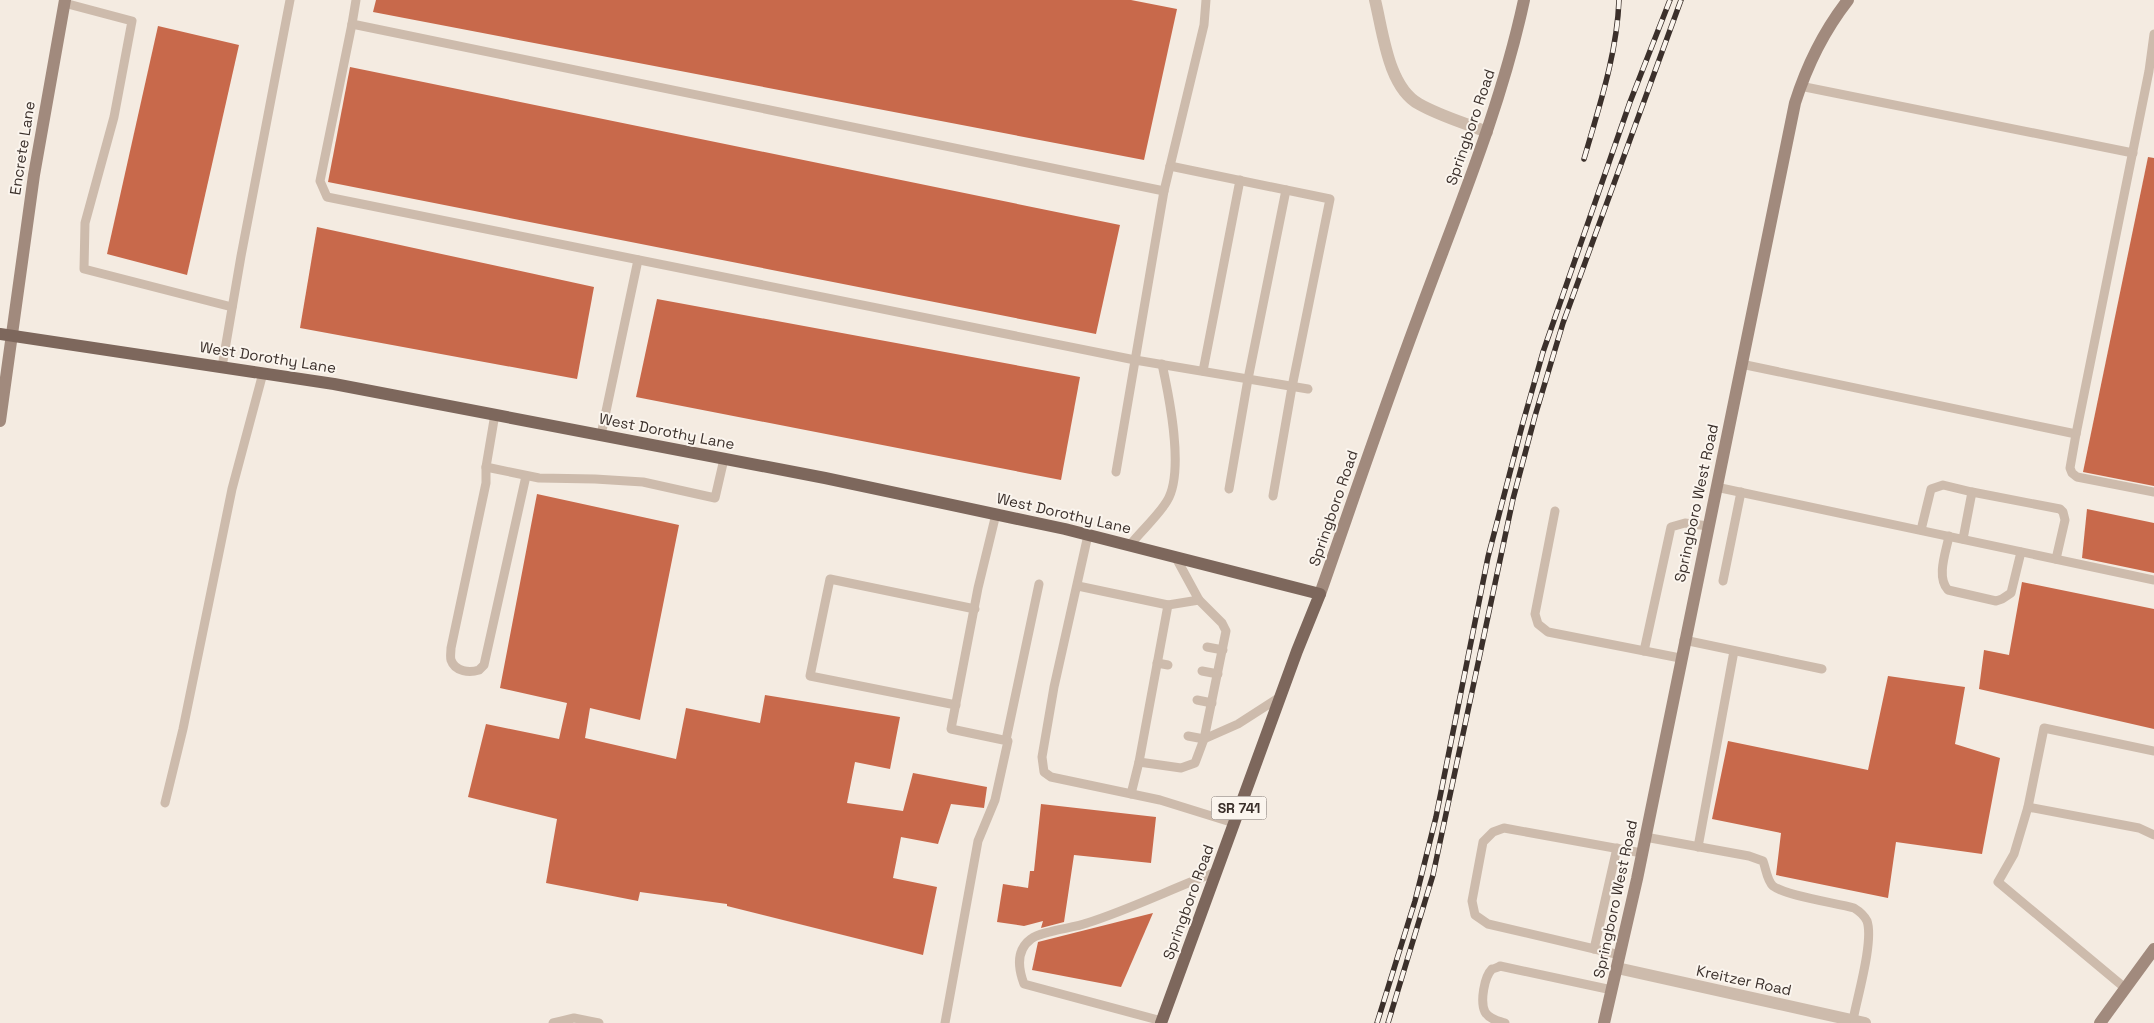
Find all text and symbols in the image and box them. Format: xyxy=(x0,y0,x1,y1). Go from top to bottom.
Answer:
street label: Springboro Road xyxy=(1441,67,1499,187)
street label: Encrete Lane xyxy=(5,100,39,196)
street label: West Dorothy Lane xyxy=(198,337,338,377)
street label: West Dorothy Lane xyxy=(598,409,737,453)
street label: Springboro West Road xyxy=(1670,422,1722,584)
street label: Springboro Road xyxy=(1304,448,1362,568)
street label: West Dorothy Lane xyxy=(995,488,1133,538)
road number: SR 741 xyxy=(1212,796,1266,820)
street label: Springboro West Road xyxy=(1589,818,1641,980)
street label: Springboro Road xyxy=(1158,842,1218,962)
street label: Kreitzer Road xyxy=(1695,961,1793,999)

